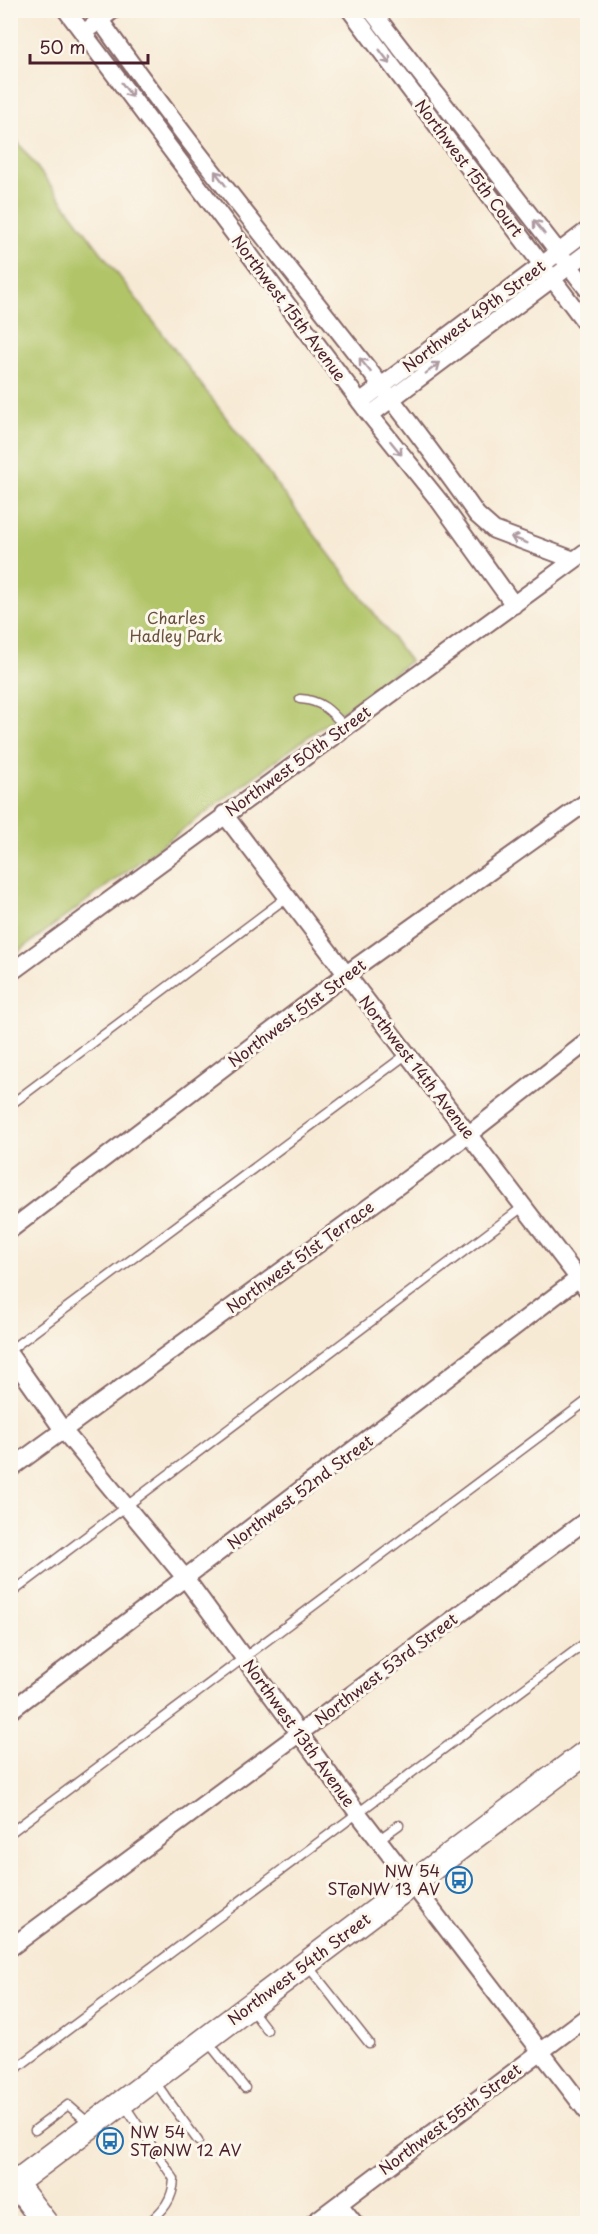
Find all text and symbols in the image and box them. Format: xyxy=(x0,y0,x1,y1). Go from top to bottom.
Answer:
scale bar xyxy=(30,27,148,65)
text: 50 m xyxy=(39,33,86,60)
one-way arrow xyxy=(379,49,391,65)
one-way arrow xyxy=(120,82,133,98)
street label: Northwest 15th Court xyxy=(410,94,530,242)
one-way arrow xyxy=(213,171,226,187)
one-way arrow xyxy=(533,220,546,236)
street label: Northwest 15th Avenue xyxy=(227,229,353,386)
street label: Northwest 49th Street xyxy=(397,253,550,377)
one-way arrow xyxy=(358,358,371,374)
one-way arrow xyxy=(425,361,441,374)
one-way arrow xyxy=(389,439,402,455)
one-way arrow xyxy=(510,534,529,545)
park label: Charles Hadley Park xyxy=(129,605,223,647)
street label: Northwest 50th Street xyxy=(220,699,376,821)
street label: Northwest 51st Street xyxy=(222,952,371,1072)
street label: Northwest 14th Avenue xyxy=(354,990,482,1143)
street label: Northwest 51st Terrace xyxy=(220,1194,378,1318)
street label: Northwest 52nd Street xyxy=(221,1428,378,1554)
street label: Northwest 53rd Street xyxy=(309,1606,462,1730)
street label: Northwest 13th Avenue xyxy=(238,1654,362,1811)
place label: NW 54 ST@NW 13 AV xyxy=(328,1858,440,1900)
bus stop icon: NW 54 ST@NW 13 AV xyxy=(444,1865,474,1895)
street label: Northwest 54th Street xyxy=(222,1906,375,2030)
street label: Northwest 55th Street xyxy=(373,2056,526,2180)
place label: NW 54 ST@NW 12 AV xyxy=(130,2119,242,2161)
bus stop icon: NW 54 ST@NW 12 AV xyxy=(95,2126,125,2156)

